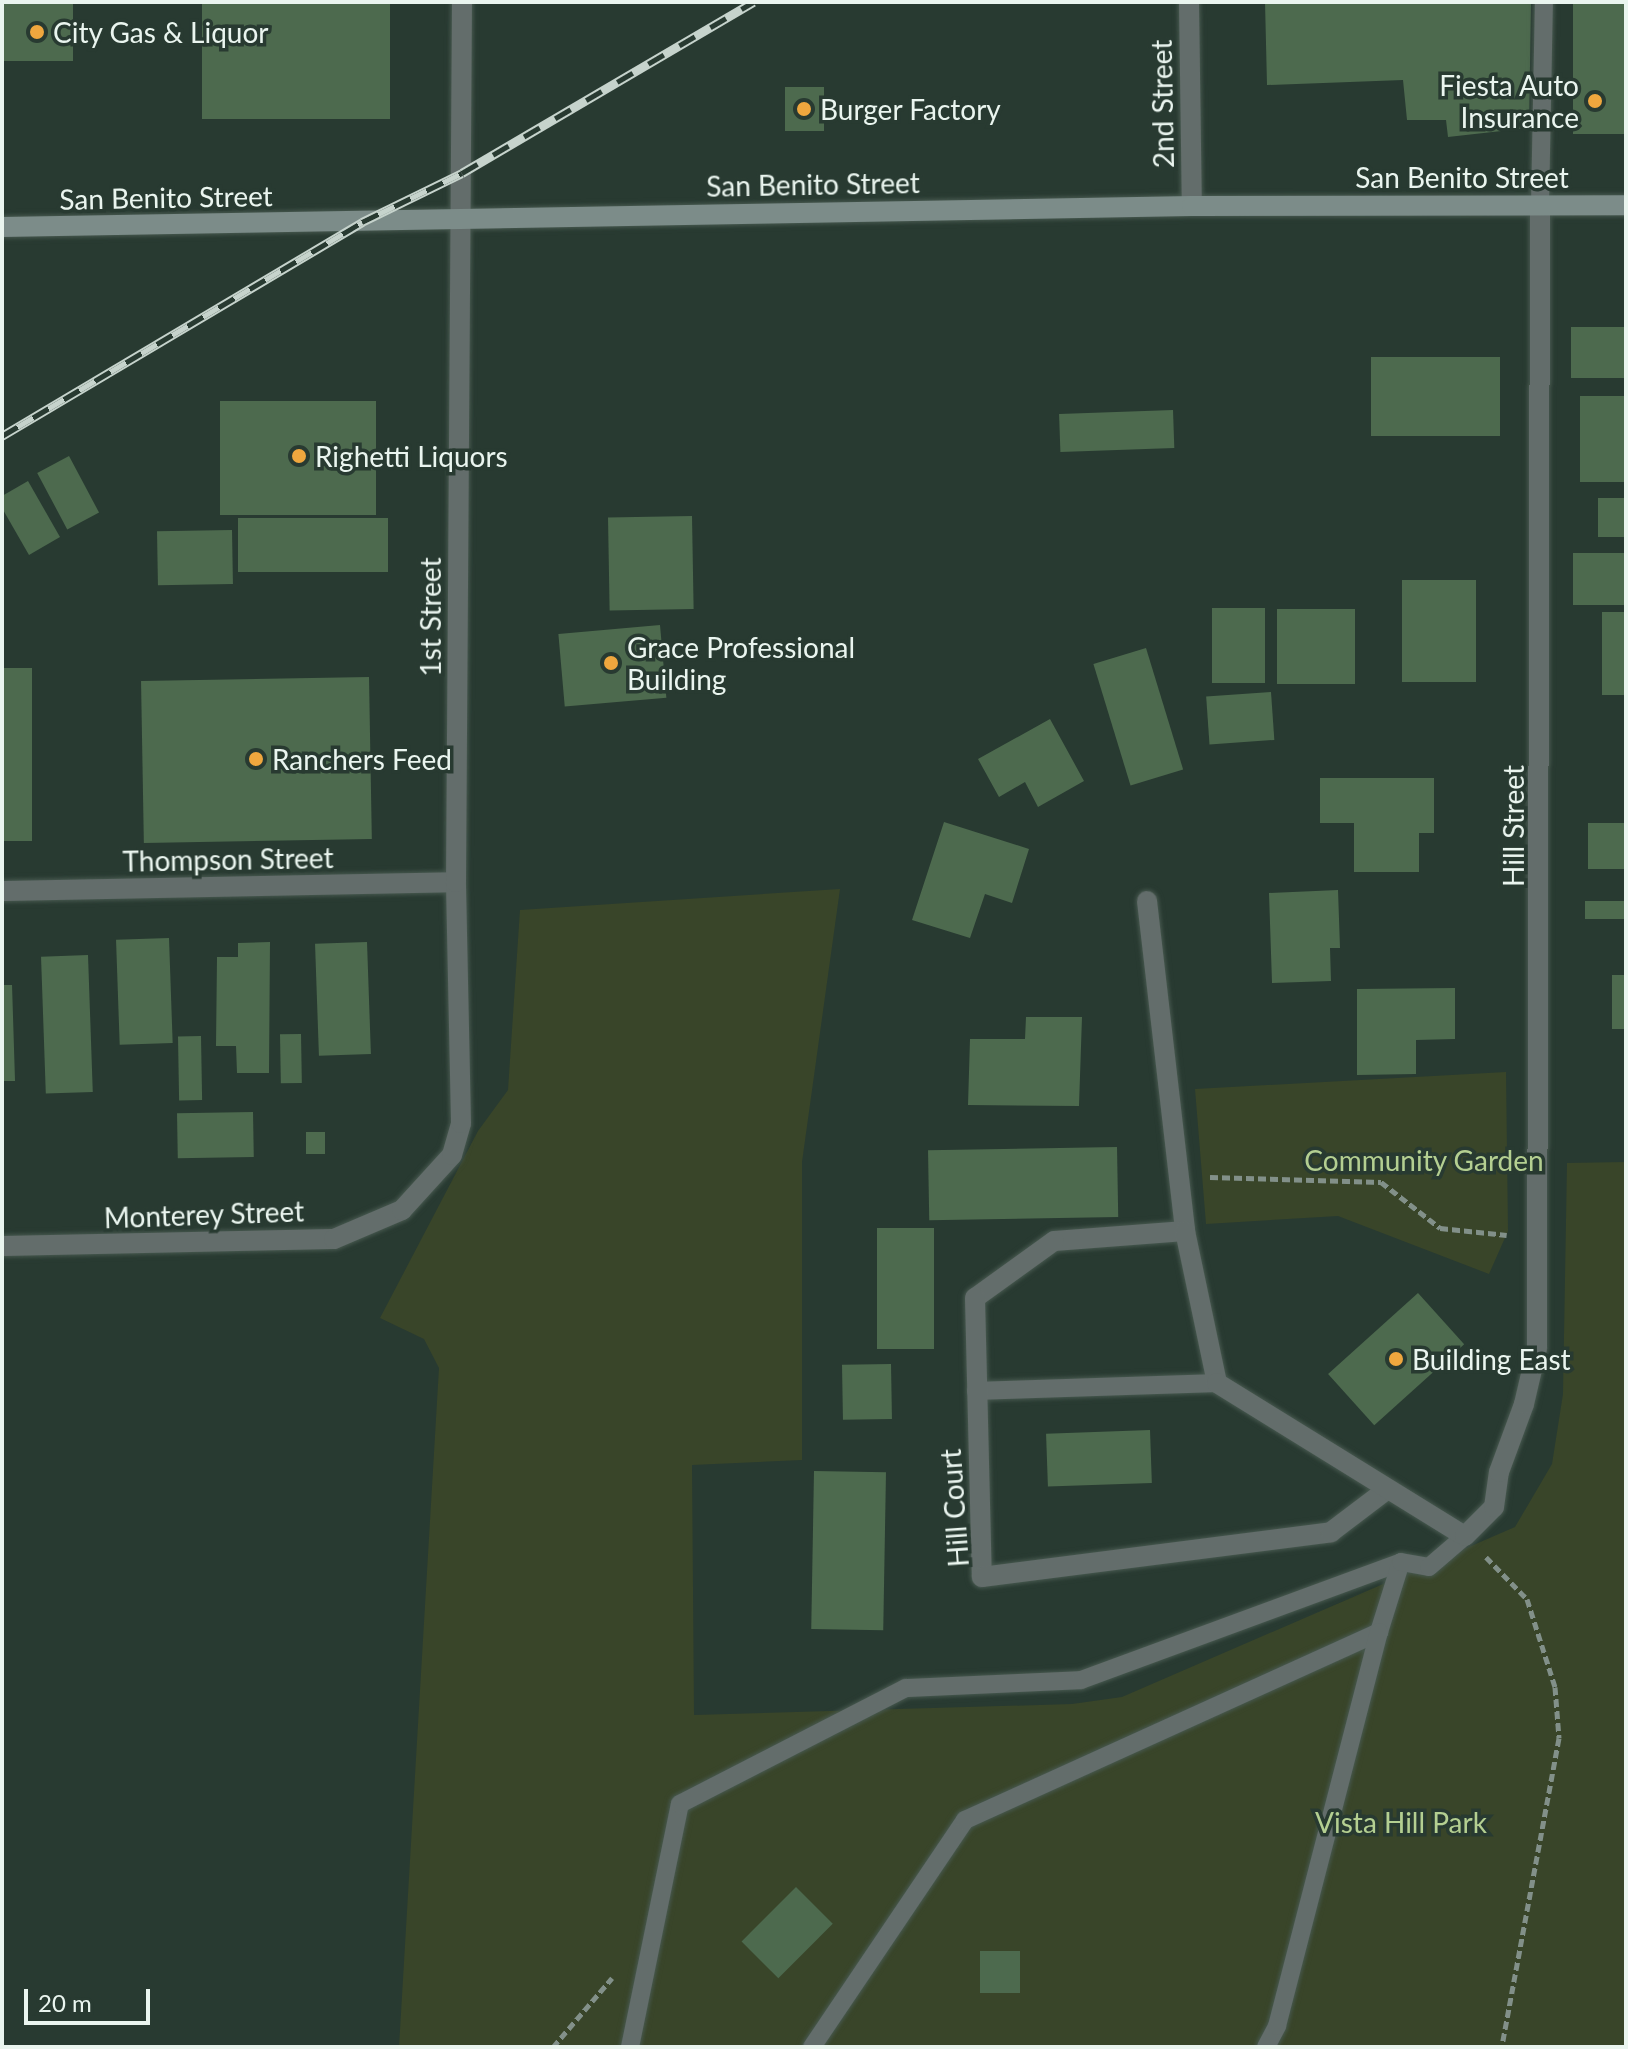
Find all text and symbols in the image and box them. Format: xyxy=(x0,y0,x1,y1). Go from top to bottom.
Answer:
place label: City Gas & Liquor xyxy=(53,15,269,49)
marker: City Gas & Liquor xyxy=(28,23,46,41)
street label: 2nd Street xyxy=(1144,39,1180,169)
place label: Fiesta Auto Insurance xyxy=(1438,68,1579,134)
place label: Burger Factory xyxy=(820,92,1001,126)
marker: Fiesta Auto Insurance xyxy=(1586,92,1604,110)
marker: Burger Factory xyxy=(795,100,813,118)
street label: San Benito Street xyxy=(1355,160,1569,194)
street label: San Benito Street xyxy=(706,165,920,203)
street label: San Benito Street xyxy=(59,178,273,216)
place label: Righetti Liquors xyxy=(315,439,508,473)
marker: Righetti Liquors xyxy=(290,447,308,465)
street label: 1st Street xyxy=(413,557,447,677)
place label: Grace Professional Building xyxy=(627,630,855,696)
marker: Grace Professional Building xyxy=(602,654,620,672)
place label: Ranchers Feed xyxy=(272,742,452,776)
marker: Ranchers Feed xyxy=(247,750,265,768)
street label: Hill Street xyxy=(1496,765,1530,887)
street label: Thompson Street xyxy=(122,840,334,878)
park label: Community Garden xyxy=(1304,1143,1544,1177)
street label: Monterey Street xyxy=(103,1194,305,1234)
place label: Building East xyxy=(1412,1342,1571,1376)
marker: Building East xyxy=(1387,1350,1405,1368)
street label: Hill Court xyxy=(933,1448,975,1568)
park label: Vista Hill Park xyxy=(1315,1805,1487,1839)
scale bar xyxy=(28,1973,154,2023)
text: 20 m xyxy=(38,1988,92,2017)

